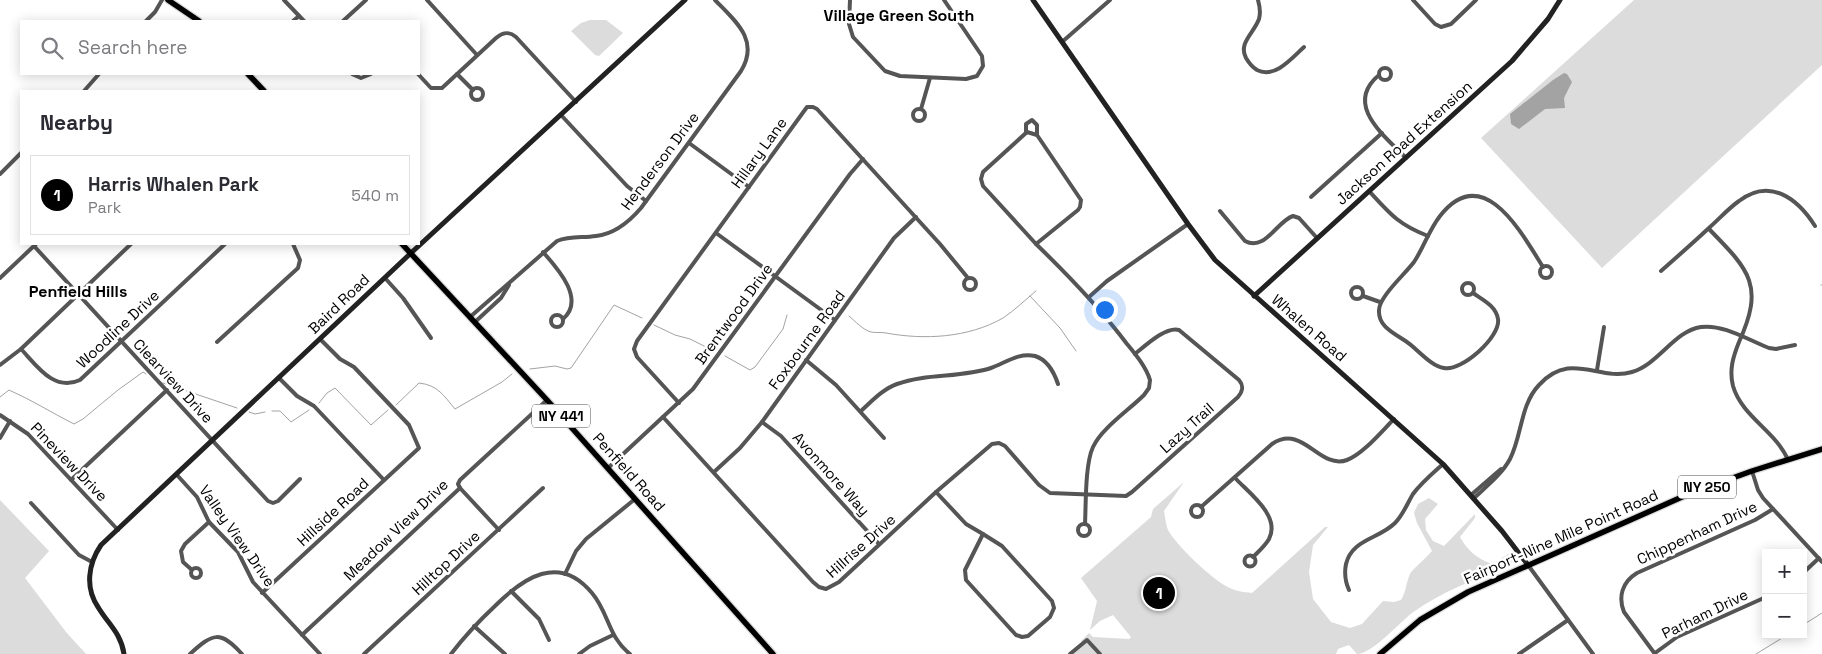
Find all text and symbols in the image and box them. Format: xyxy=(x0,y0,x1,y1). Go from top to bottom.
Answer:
district label: Village Green South xyxy=(824,5,974,26)
search box xyxy=(20,20,420,75)
icon: search xyxy=(38,34,66,62)
text: Search here xyxy=(78,35,188,60)
street label: Jackson Road Extension xyxy=(1332,76,1476,209)
street label: Henderson Drive xyxy=(616,108,703,214)
text: Nearby xyxy=(40,109,113,136)
street label: Hillary Lane xyxy=(726,113,791,192)
text: Harris Whalen Park xyxy=(88,172,259,197)
text: 1 xyxy=(53,185,61,206)
text: 540 m xyxy=(351,185,399,206)
text: Park xyxy=(88,197,121,218)
street label: Brentwood Drive xyxy=(691,260,777,368)
street label: Baird Road xyxy=(304,270,373,338)
district label: Penfield Hills xyxy=(29,281,127,302)
street label: Woodline Drive xyxy=(72,285,163,372)
street label: Foxbourne Road xyxy=(764,286,849,393)
street label: Whalen Road xyxy=(1268,290,1351,365)
your location xyxy=(1092,297,1118,323)
street label: Clearview Drive xyxy=(129,334,217,427)
street label: Lazy Trail xyxy=(1156,398,1218,457)
road number: NY 441 xyxy=(532,404,590,428)
street label: Pineview Drive xyxy=(27,418,112,505)
street label: Penfield Road xyxy=(589,428,670,515)
street label: Avonmore Way xyxy=(789,428,874,519)
street label: Hillside Road xyxy=(293,473,373,550)
street label: Meadow View Drive xyxy=(339,475,452,584)
road number: NY 250 xyxy=(1678,476,1736,498)
street label: Valley View Drive xyxy=(195,481,280,590)
street label: Fairport-Nine Mile Point Road xyxy=(1461,485,1661,588)
street label: Chippenham Drive xyxy=(1634,496,1760,569)
street label: Hillrise Drive xyxy=(822,509,899,582)
street label: Hilltop Drive xyxy=(408,526,484,599)
map controls xyxy=(1762,549,1807,639)
button: + xyxy=(1762,549,1807,594)
pin: 1 xyxy=(1143,574,1175,612)
street label: Parham Drive xyxy=(1659,584,1751,643)
button: − xyxy=(1762,594,1807,639)

